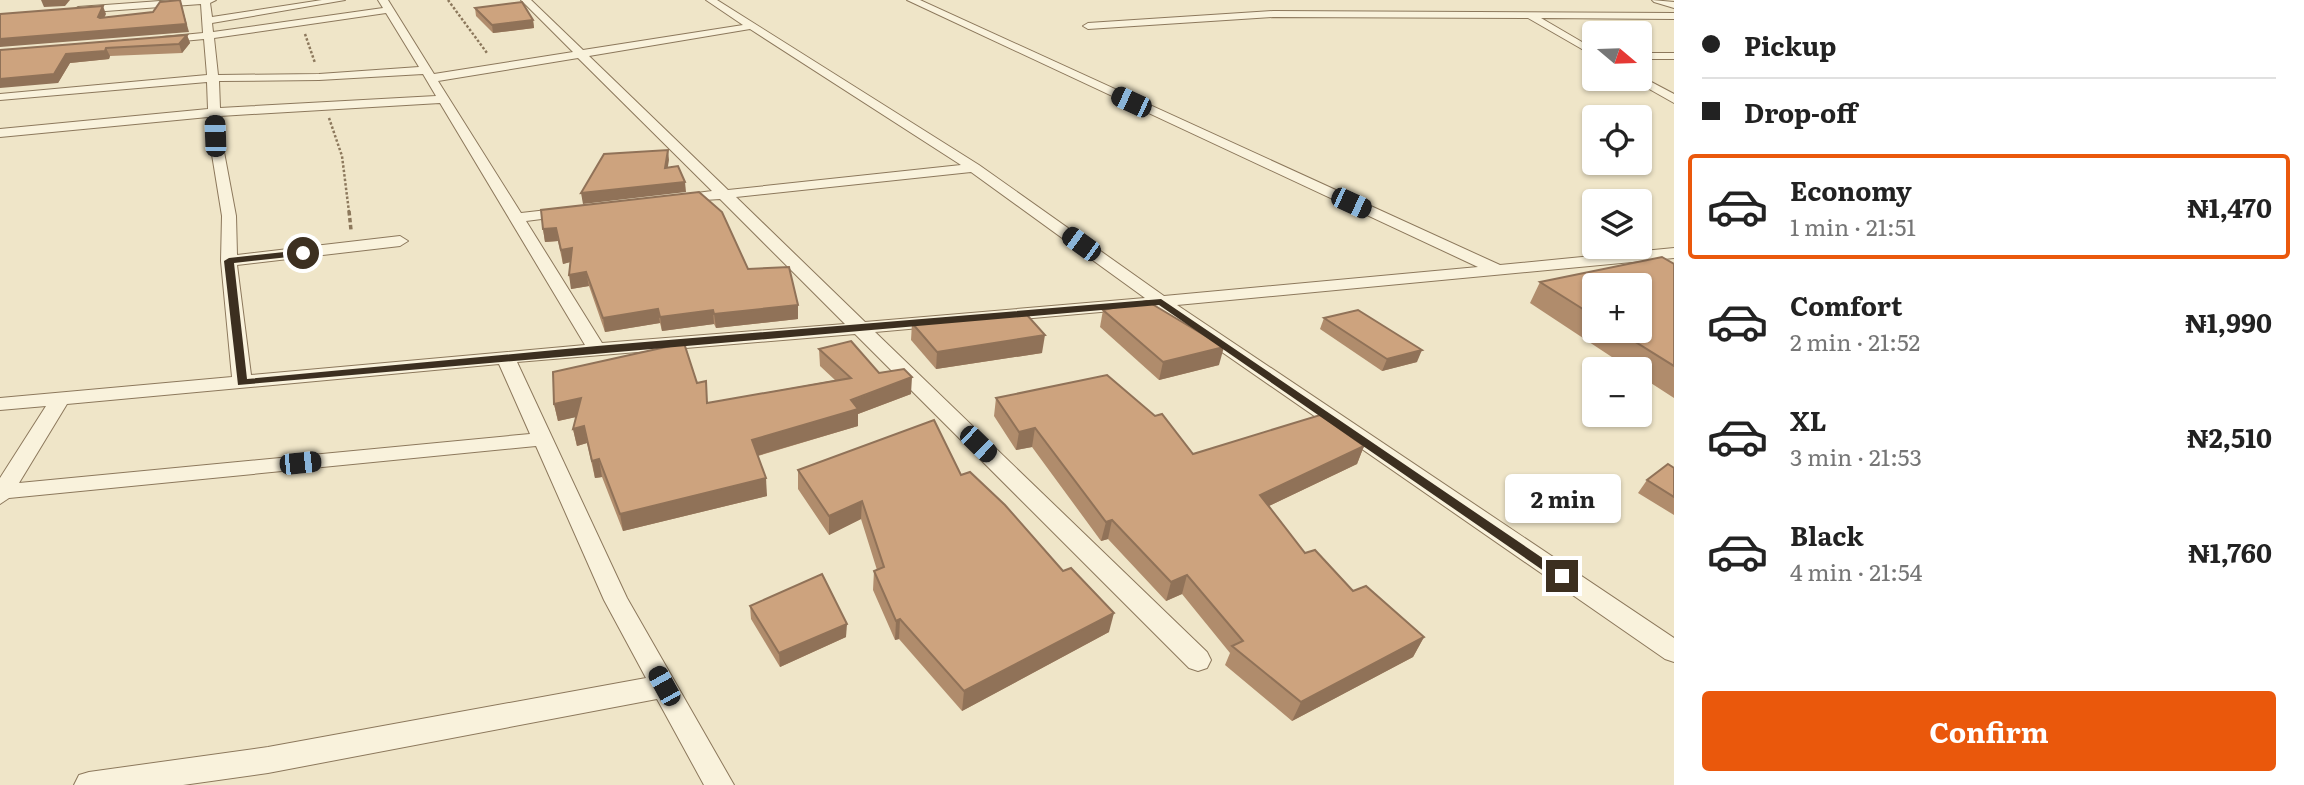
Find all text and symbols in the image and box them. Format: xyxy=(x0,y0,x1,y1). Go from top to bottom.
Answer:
north arrow xyxy=(1582,21,1652,91)
map controls xyxy=(1582,21,1652,427)
text: Pickup xyxy=(1744,25,1836,64)
car xyxy=(1108,84,1155,120)
text: Drop-off xyxy=(1744,92,1857,131)
button: locate xyxy=(1582,105,1652,175)
car xyxy=(204,115,227,157)
text: Economy xyxy=(1790,170,1912,209)
icon: car xyxy=(1706,175,1769,238)
car xyxy=(1328,185,1375,221)
text: ₦1,470 xyxy=(2187,187,2272,226)
button: layers xyxy=(1582,189,1652,259)
text: 1 min · 21:51 xyxy=(1790,209,1916,243)
car xyxy=(1058,223,1105,265)
route start xyxy=(287,237,319,269)
button: + xyxy=(1582,273,1652,343)
text: Comfort xyxy=(1790,285,1902,324)
icon: car xyxy=(1706,290,1769,353)
text: ₦1,990 xyxy=(2185,302,2272,341)
text: 2 min · 21:52 xyxy=(1790,324,1920,358)
button: − xyxy=(1582,357,1652,427)
text: XL xyxy=(1790,400,1827,439)
icon: car xyxy=(1706,405,1769,468)
text: ₦2,510 xyxy=(2187,417,2272,456)
car xyxy=(956,422,1001,466)
text: 3 min · 21:53 xyxy=(1790,439,1922,473)
car xyxy=(279,450,322,476)
callout: 2 min xyxy=(1504,475,1620,524)
text: 2 min xyxy=(1531,481,1595,515)
text: Black xyxy=(1790,515,1864,554)
icon: car xyxy=(1706,520,1769,583)
text: ₦1,760 xyxy=(2188,532,2272,571)
text: 4 min · 21:54 xyxy=(1790,554,1922,588)
route end xyxy=(1546,560,1578,592)
car xyxy=(645,663,684,709)
button: Confirm xyxy=(1702,691,2276,771)

